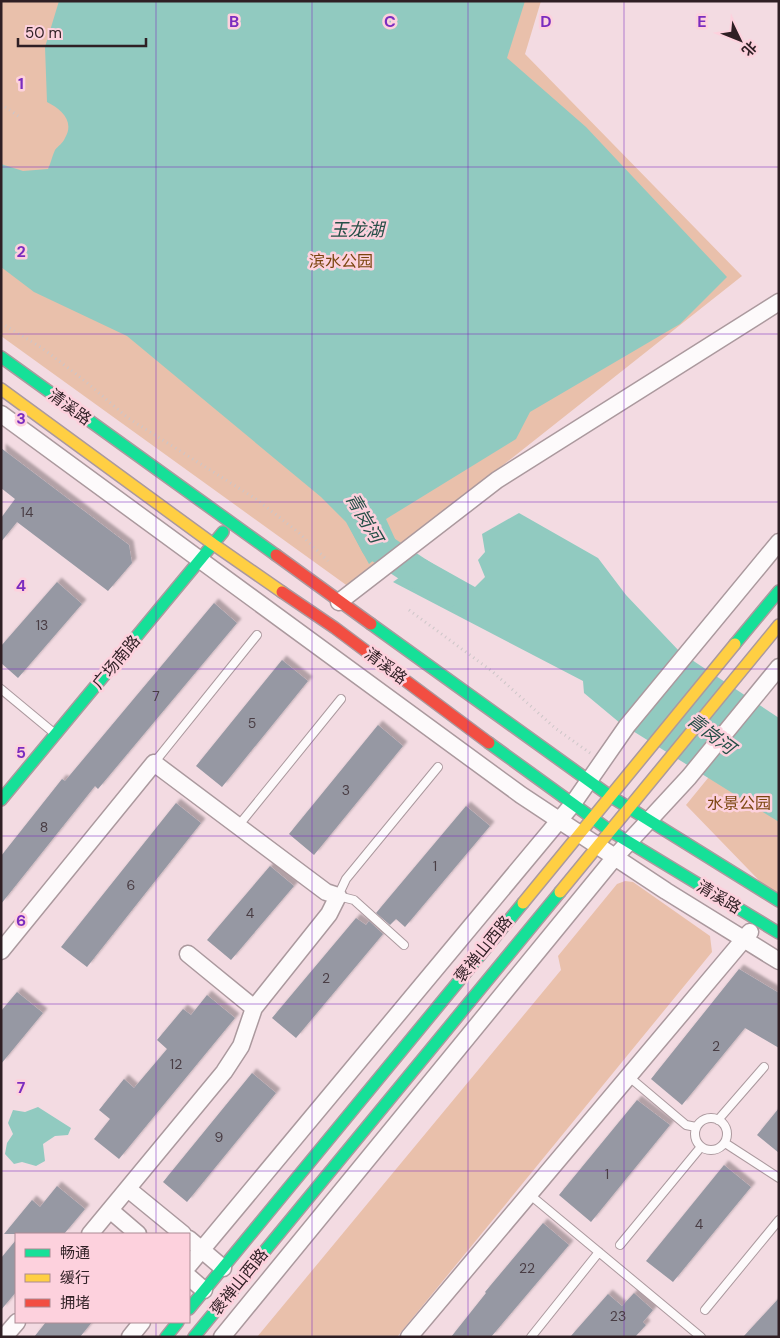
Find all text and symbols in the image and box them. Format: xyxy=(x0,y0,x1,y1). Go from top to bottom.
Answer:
text: B xyxy=(229,11,239,32)
text: C xyxy=(384,11,396,32)
text: D xyxy=(540,11,552,32)
text: E xyxy=(697,11,707,32)
scale bar xyxy=(18,15,145,47)
north arrow xyxy=(715,15,765,65)
text: 50 m xyxy=(25,23,62,43)
text: 北 xyxy=(738,38,761,60)
text: 1 xyxy=(18,73,24,94)
water label: 玉龙湖 xyxy=(330,218,387,242)
text: 2 xyxy=(16,241,26,262)
park label: 滨水公园 xyxy=(309,251,373,272)
street label: 清溪路 xyxy=(44,384,96,430)
text: 3 xyxy=(16,408,26,429)
water label: 青岗河 xyxy=(340,489,389,550)
house number: 14 xyxy=(21,503,34,521)
text: 4 xyxy=(16,575,26,596)
house number: 13 xyxy=(36,616,48,634)
street label: 广场南路 xyxy=(87,631,145,693)
street label: 清溪路 xyxy=(361,643,411,689)
house number: 7 xyxy=(152,687,160,705)
water label: 青岗河 xyxy=(682,708,742,762)
house number: 5 xyxy=(248,714,256,732)
text: 5 xyxy=(16,742,26,763)
house number: 3 xyxy=(342,781,350,799)
park label: 水景公园 xyxy=(707,793,771,814)
house number: 8 xyxy=(40,818,48,836)
house number: 1 xyxy=(433,857,437,875)
house number: 6 xyxy=(127,876,135,894)
street label: 清溪路 xyxy=(693,876,745,918)
house number: 4 xyxy=(246,904,255,922)
text: 6 xyxy=(16,910,26,931)
street label: 褒禅山西路 xyxy=(450,911,516,987)
house number: 2 xyxy=(322,969,330,987)
house number: 2 xyxy=(712,1037,720,1055)
house number: 12 xyxy=(170,1055,182,1073)
text: 7 xyxy=(17,1077,26,1098)
house number: 9 xyxy=(215,1128,224,1146)
house number: 1 xyxy=(605,1165,609,1183)
house number: 4 xyxy=(695,1215,704,1233)
legend xyxy=(15,1233,190,1323)
text: 畅通 xyxy=(60,1243,90,1263)
street label: 褒禅山西路 xyxy=(206,1244,272,1320)
house number: 22 xyxy=(519,1259,535,1277)
text: 缓行 xyxy=(60,1268,90,1288)
text: 拥堵 xyxy=(60,1293,90,1313)
house number: 23 xyxy=(610,1307,626,1325)

